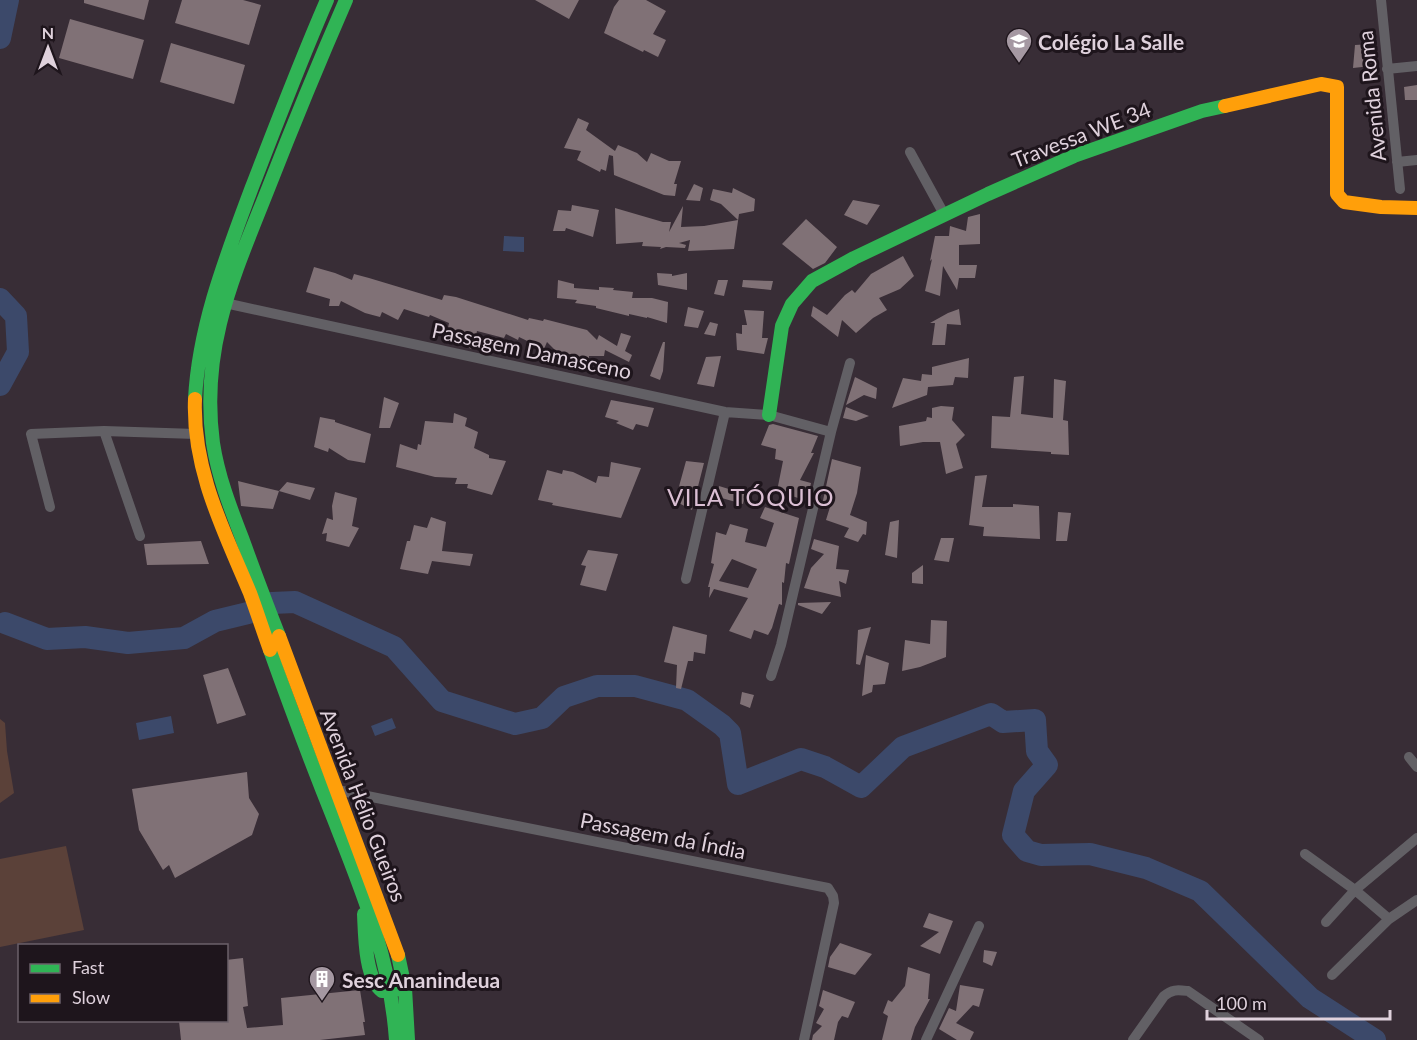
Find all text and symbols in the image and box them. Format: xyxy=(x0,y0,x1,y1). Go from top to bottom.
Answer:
north arrow xyxy=(18,18,78,78)
text: N xyxy=(42,23,54,42)
school or university icon: Colégio La Salle xyxy=(1004,26,1034,64)
place label: Colégio La Salle xyxy=(1038,29,1184,54)
street label: Avenida Roma xyxy=(1352,29,1390,163)
street label: Travessa WE 34 xyxy=(1008,96,1154,172)
street label: Passagem Damasceno xyxy=(430,317,634,383)
district label: VILA TÓQUIO xyxy=(667,482,835,511)
street label: Avenida Hélio Gueiros xyxy=(316,705,412,905)
street label: Passagem da Índia xyxy=(578,807,748,863)
legend xyxy=(18,944,228,1022)
text: Fast xyxy=(72,956,105,978)
building icon: Sesc Ananindeua xyxy=(307,964,337,1002)
place label: Sesc Ananindeua xyxy=(342,967,500,992)
scale bar xyxy=(1207,983,1390,1021)
text: Slow xyxy=(72,986,110,1008)
text: 100 m xyxy=(1216,992,1267,1014)

